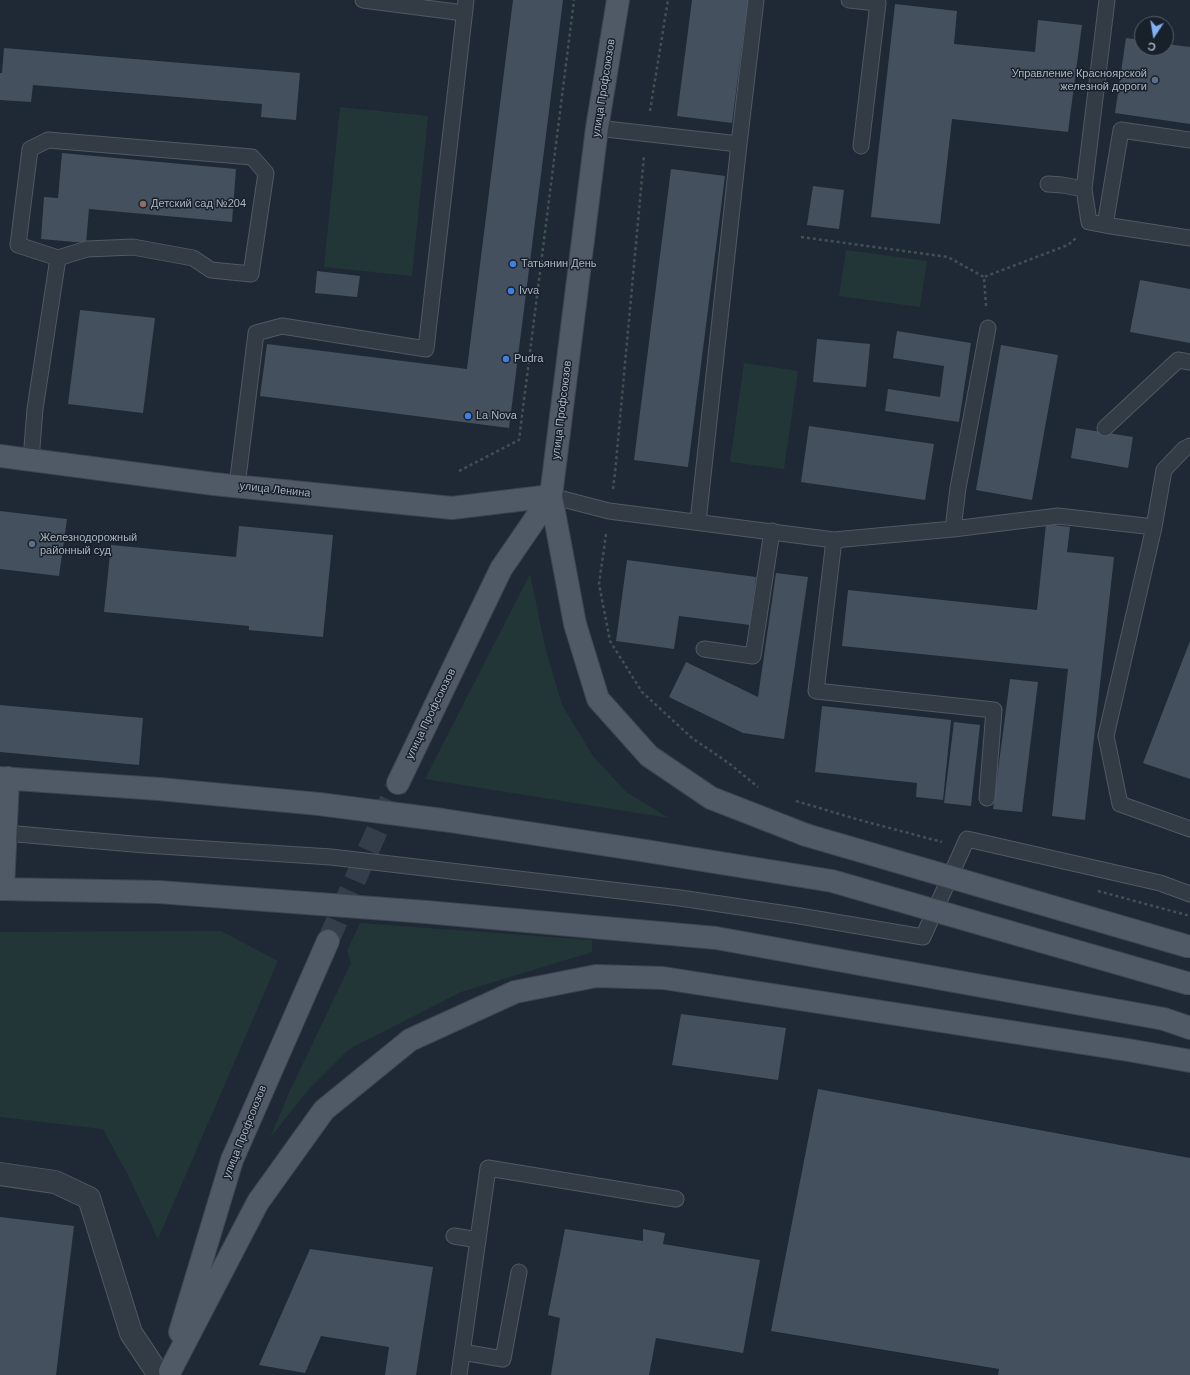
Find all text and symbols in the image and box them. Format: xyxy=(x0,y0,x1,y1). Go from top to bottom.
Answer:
north arrow xyxy=(1134,16,1174,56)
street label: улица Профсоюзов xyxy=(590,38,618,138)
text: С xyxy=(1147,40,1157,53)
place label: Управление Красноярской железной дороги xyxy=(1012,67,1147,93)
marker: Управление Красноярской железной дороги xyxy=(1150,75,1160,85)
place label: Детский сад №204 xyxy=(151,197,246,211)
marker: Детский сад №204 xyxy=(138,199,148,209)
place label: Татьянин День xyxy=(521,257,597,271)
marker: Татьянин День xyxy=(508,259,518,269)
place label: Ivva xyxy=(519,284,539,298)
marker: Ivva xyxy=(506,286,516,296)
place label: Pudra xyxy=(514,352,543,366)
marker: Pudra xyxy=(501,354,511,364)
street label: улица Профсоюзов xyxy=(549,360,575,460)
place label: La Nova xyxy=(476,409,517,423)
marker: La Nova xyxy=(463,411,473,421)
street label: улица Ленина xyxy=(239,480,311,500)
place label: Железнодорожный районный суд xyxy=(40,531,137,557)
marker: Железнодорожный районный суд xyxy=(27,539,37,549)
street label: улица Профсоюзов xyxy=(403,666,459,762)
street label: улица Профсоюзов xyxy=(220,1083,270,1181)

